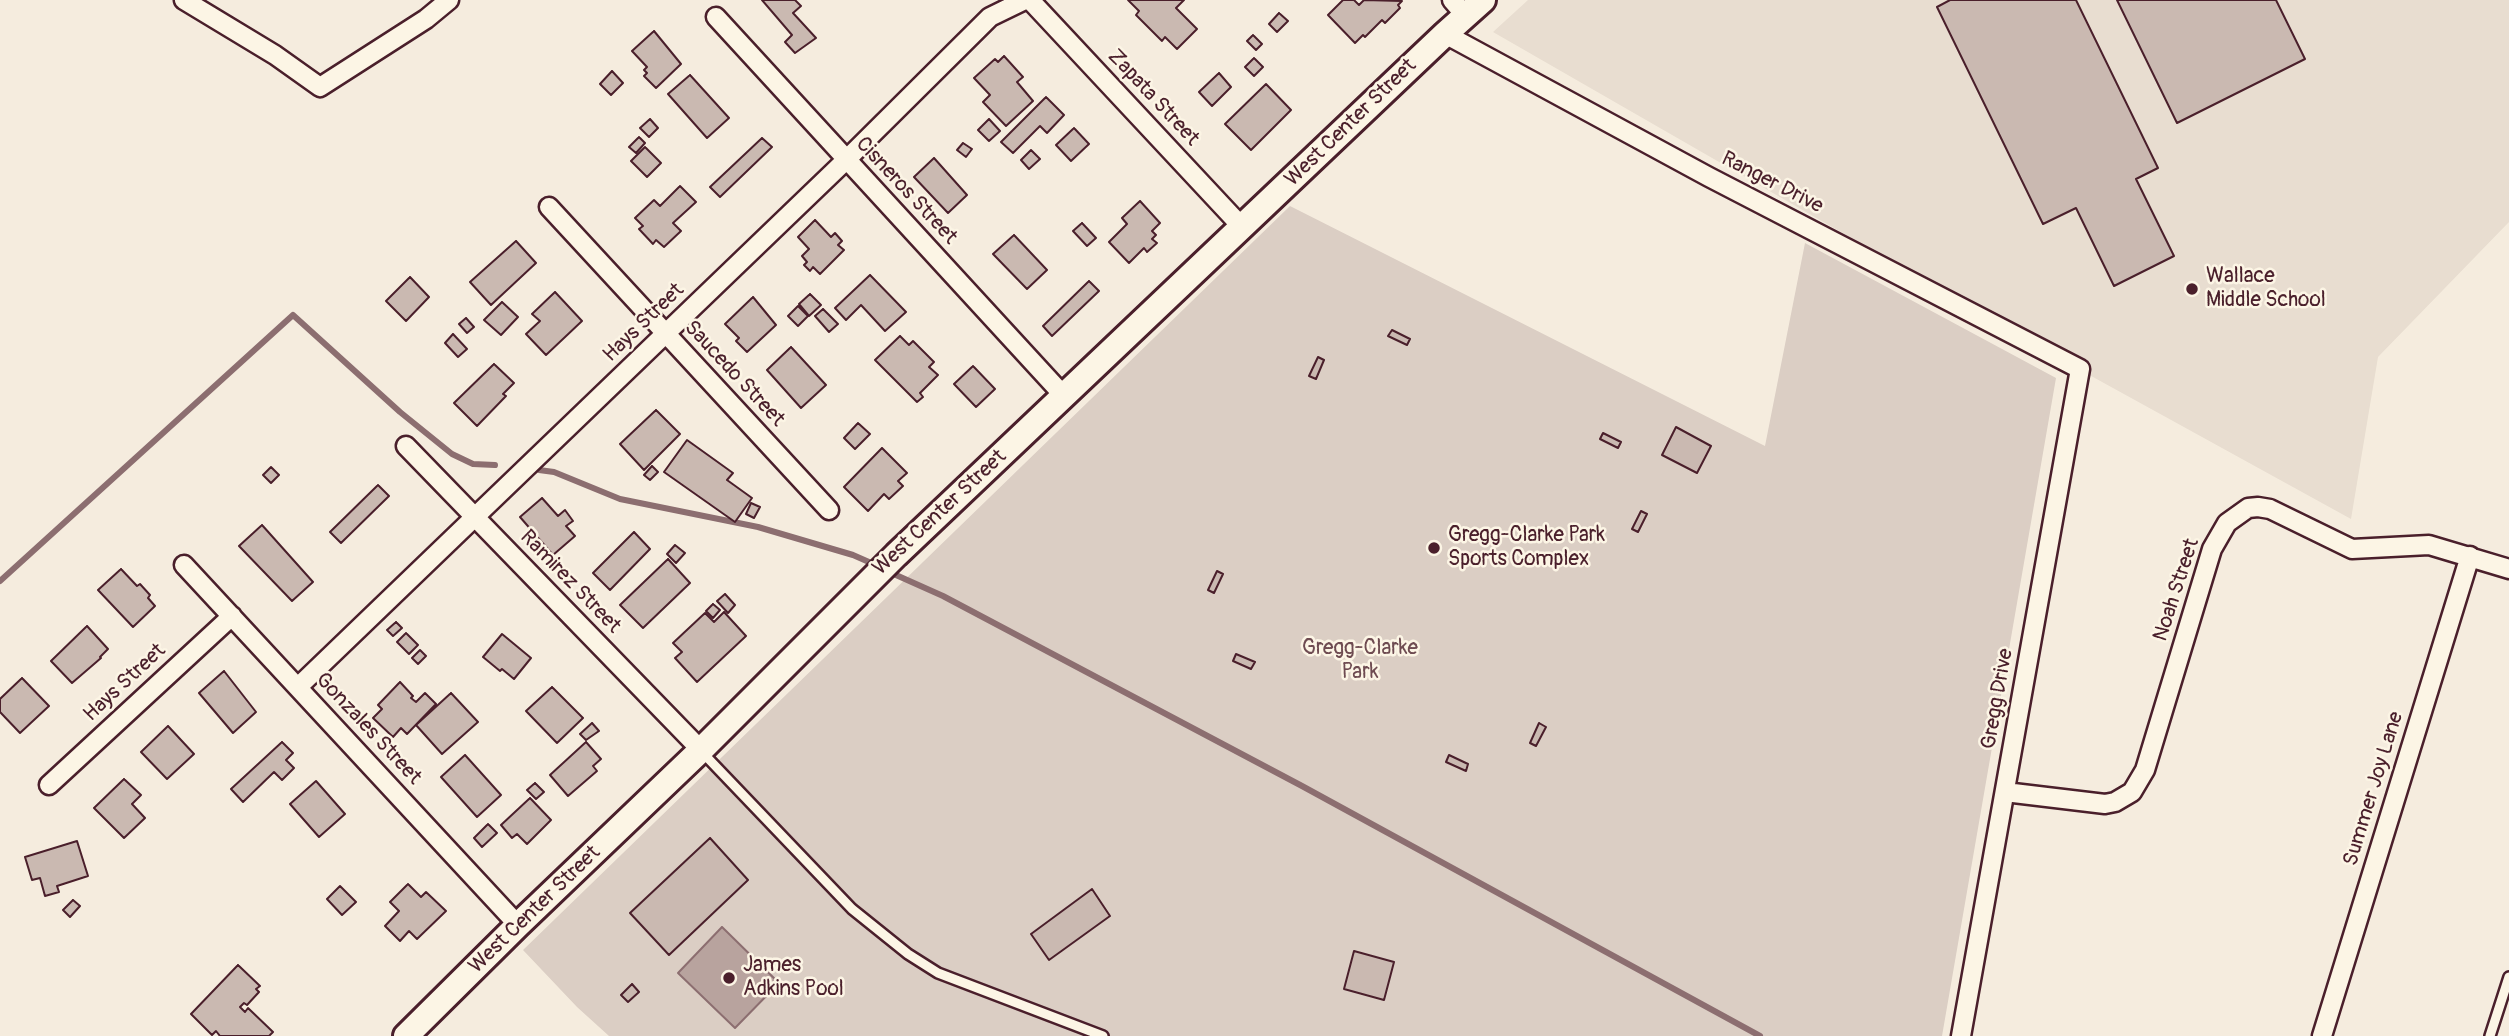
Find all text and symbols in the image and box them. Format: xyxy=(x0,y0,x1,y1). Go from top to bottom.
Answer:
street label: Zapata Street xyxy=(1102,44,1204,152)
street label: West Center Street xyxy=(1280,54,1422,192)
street label: Cisneros Street xyxy=(850,132,962,250)
street label: Ranger Drive xyxy=(1717,147,1827,219)
place label: Wallace Middle School xyxy=(2206,264,2326,314)
street label: Hays Street xyxy=(598,278,690,368)
marker: Wallace Middle School xyxy=(2184,281,2200,297)
street label: Saucedo Street xyxy=(678,316,790,432)
street label: West Center Street xyxy=(868,445,1012,581)
place label: Gregg-Clarke Park Sports Complex xyxy=(1448,523,1605,573)
street label: Ramirez Street xyxy=(514,525,626,639)
street label: Noah Street xyxy=(2149,535,2205,645)
marker: Gregg-Clarke Park Sports Complex xyxy=(1426,540,1442,556)
park label: Gregg-Clarke Park xyxy=(1302,636,1418,686)
street label: Hays Street xyxy=(79,639,171,727)
street label: Gregg Drive xyxy=(1977,647,2019,751)
street label: Gonzales Street xyxy=(310,668,426,790)
street label: Summer Joy Lane xyxy=(2339,709,2409,869)
street label: West Center Street xyxy=(464,841,606,979)
place label: James Adkins Pool xyxy=(743,953,844,1003)
marker: James Adkins Pool xyxy=(721,970,737,986)

